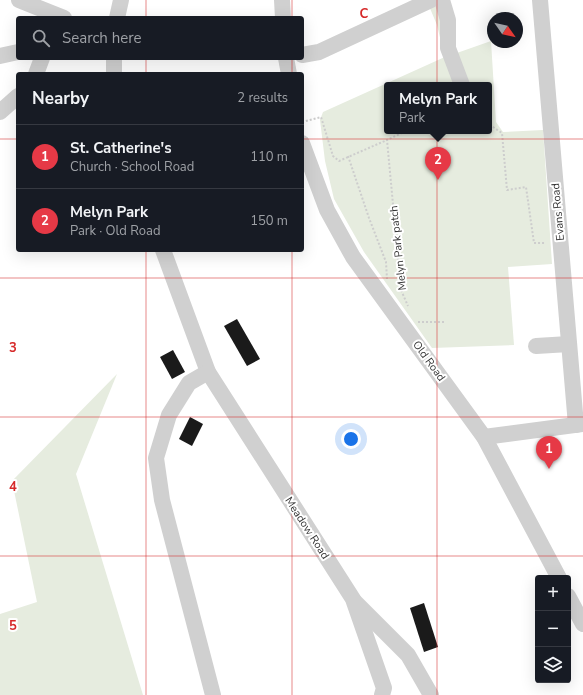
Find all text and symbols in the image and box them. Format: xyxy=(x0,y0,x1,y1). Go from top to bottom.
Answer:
text: C xyxy=(360,5,369,23)
north arrow xyxy=(487,12,523,48)
search box xyxy=(16,16,304,60)
icon: search xyxy=(30,27,52,49)
text: Search here xyxy=(62,28,142,48)
popup xyxy=(384,82,492,134)
text: Nearby xyxy=(32,87,89,110)
text: 2 results xyxy=(237,89,288,107)
text: Melyn Park xyxy=(399,89,477,109)
text: Park xyxy=(399,109,425,127)
text: St. Catherine's xyxy=(70,138,172,158)
pin: 2 xyxy=(425,147,451,180)
text: 1 xyxy=(41,148,49,166)
text: 110 m xyxy=(250,148,288,166)
text: Church · School Road xyxy=(70,158,194,176)
street label: Evans Road xyxy=(548,183,568,241)
text: Melyn Park xyxy=(70,202,148,222)
street label: Melyn Park patch xyxy=(386,205,410,291)
text: 2 xyxy=(41,212,49,230)
text: 150 m xyxy=(250,212,288,230)
text: Park · Old Road xyxy=(70,222,161,240)
street label: Old Road xyxy=(409,338,449,384)
text: 3 xyxy=(9,339,17,357)
your location xyxy=(341,429,361,449)
pin: 1 xyxy=(536,436,562,469)
text: 4 xyxy=(9,478,17,496)
street label: Meadow Road xyxy=(281,494,333,562)
map controls xyxy=(535,575,571,683)
button: + xyxy=(535,575,571,611)
button: − xyxy=(535,611,571,647)
text: 5 xyxy=(9,617,17,635)
button: layers xyxy=(535,647,571,683)

